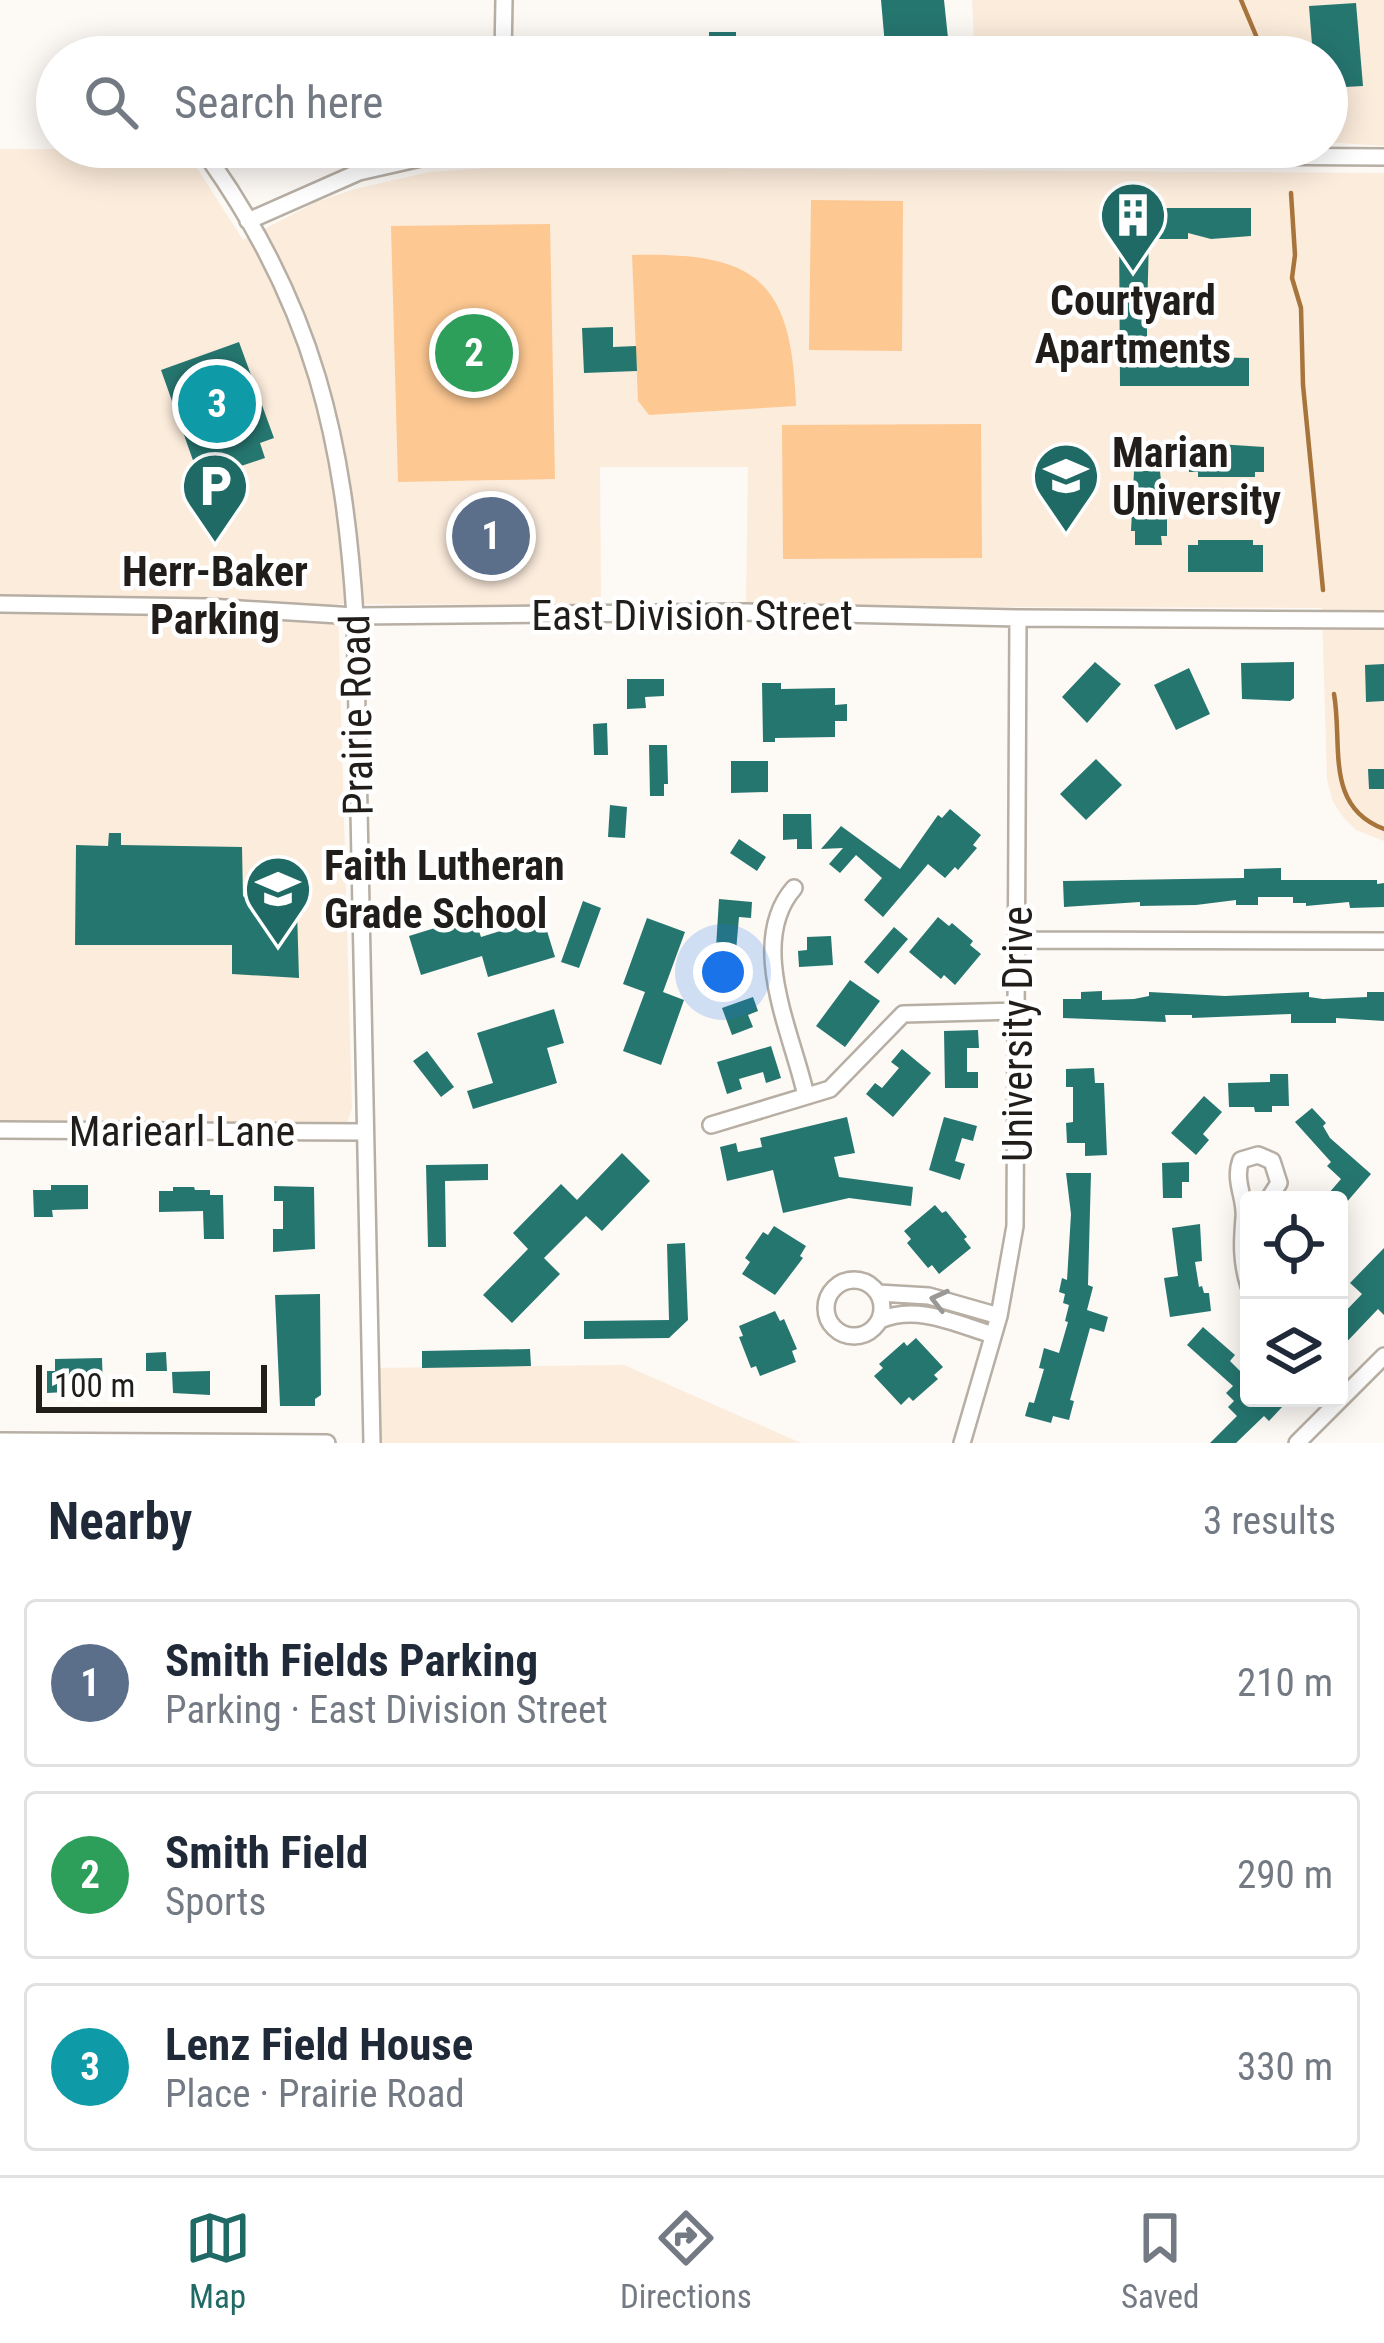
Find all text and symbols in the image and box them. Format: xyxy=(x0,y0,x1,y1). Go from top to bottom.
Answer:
search box xyxy=(36,36,1348,168)
icon: search xyxy=(78,69,144,135)
text: Search here xyxy=(174,76,383,129)
building icon: Courtyard Apartments xyxy=(1098,180,1168,274)
place label: Courtyard Apartments xyxy=(1035,276,1231,373)
pin: 2 xyxy=(435,308,513,398)
pin: 3 xyxy=(178,359,256,449)
place label: Marian University xyxy=(1112,428,1281,525)
school or university icon: Marian University xyxy=(1031,441,1101,535)
parking icon: Herr-Baker Parking xyxy=(180,451,250,545)
pin: 1 xyxy=(452,491,530,581)
place label: Herr-Baker Parking xyxy=(122,547,308,644)
street label: East Division Street xyxy=(531,591,853,640)
street label: Prairie Road xyxy=(330,614,383,816)
place label: Faith Lutheran Grade School xyxy=(324,841,565,938)
school or university icon: Faith Lutheran Grade School xyxy=(243,854,313,948)
street label: University Drive xyxy=(993,906,1042,1162)
your location xyxy=(693,942,753,1002)
street label: Mariearl Lane xyxy=(69,1107,295,1156)
map controls xyxy=(1240,1191,1348,1407)
button: locate xyxy=(1240,1191,1348,1299)
one-way arrow xyxy=(930,1289,950,1314)
button: layers xyxy=(1240,1299,1348,1407)
scale bar xyxy=(36,1359,267,1412)
text: 100 m xyxy=(54,1366,135,1405)
text: Nearby xyxy=(48,1492,192,1551)
text: 3 results xyxy=(1203,1498,1336,1544)
text: Smith Fields Parking xyxy=(165,1634,538,1687)
text: 1 xyxy=(80,1660,100,1706)
text: 210 m xyxy=(1237,1660,1333,1706)
text: Parking · East Division Street xyxy=(165,1687,608,1733)
text: Smith Field xyxy=(165,1826,368,1879)
text: 2 xyxy=(80,1852,100,1898)
text: 290 m xyxy=(1237,1852,1333,1898)
text: Sports xyxy=(165,1879,266,1925)
text: Lenz Field House xyxy=(165,2018,473,2071)
text: 3 xyxy=(80,2044,100,2090)
text: 330 m xyxy=(1237,2044,1333,2090)
text: Place · Prairie Road xyxy=(165,2071,465,2117)
tab: Map xyxy=(185,2205,251,2316)
tab: Directions xyxy=(620,2205,752,2316)
tab: Saved xyxy=(1121,2205,1199,2316)

